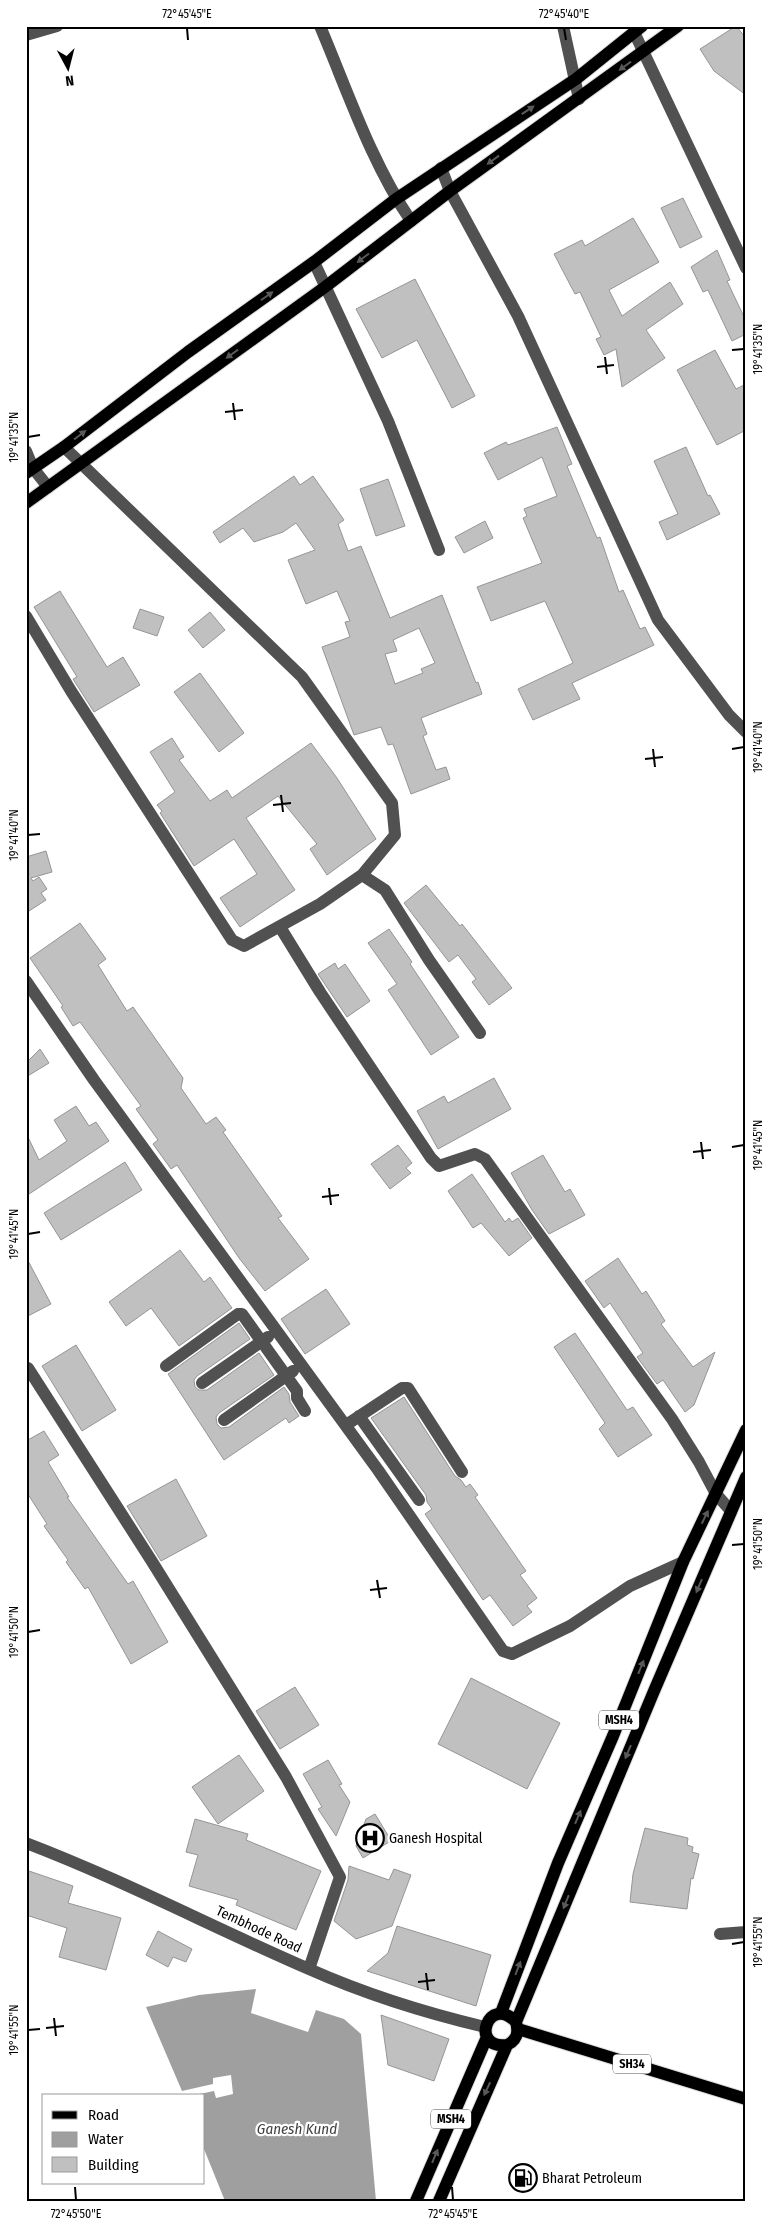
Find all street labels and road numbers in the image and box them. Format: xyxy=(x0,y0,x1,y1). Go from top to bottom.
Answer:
road number: MSH4 xyxy=(599,1710,639,1730)
street label: Tembhode Road xyxy=(213,1902,304,1957)
road number: SH34 xyxy=(613,2054,651,2074)
road number: MSH4 xyxy=(431,2110,471,2128)

